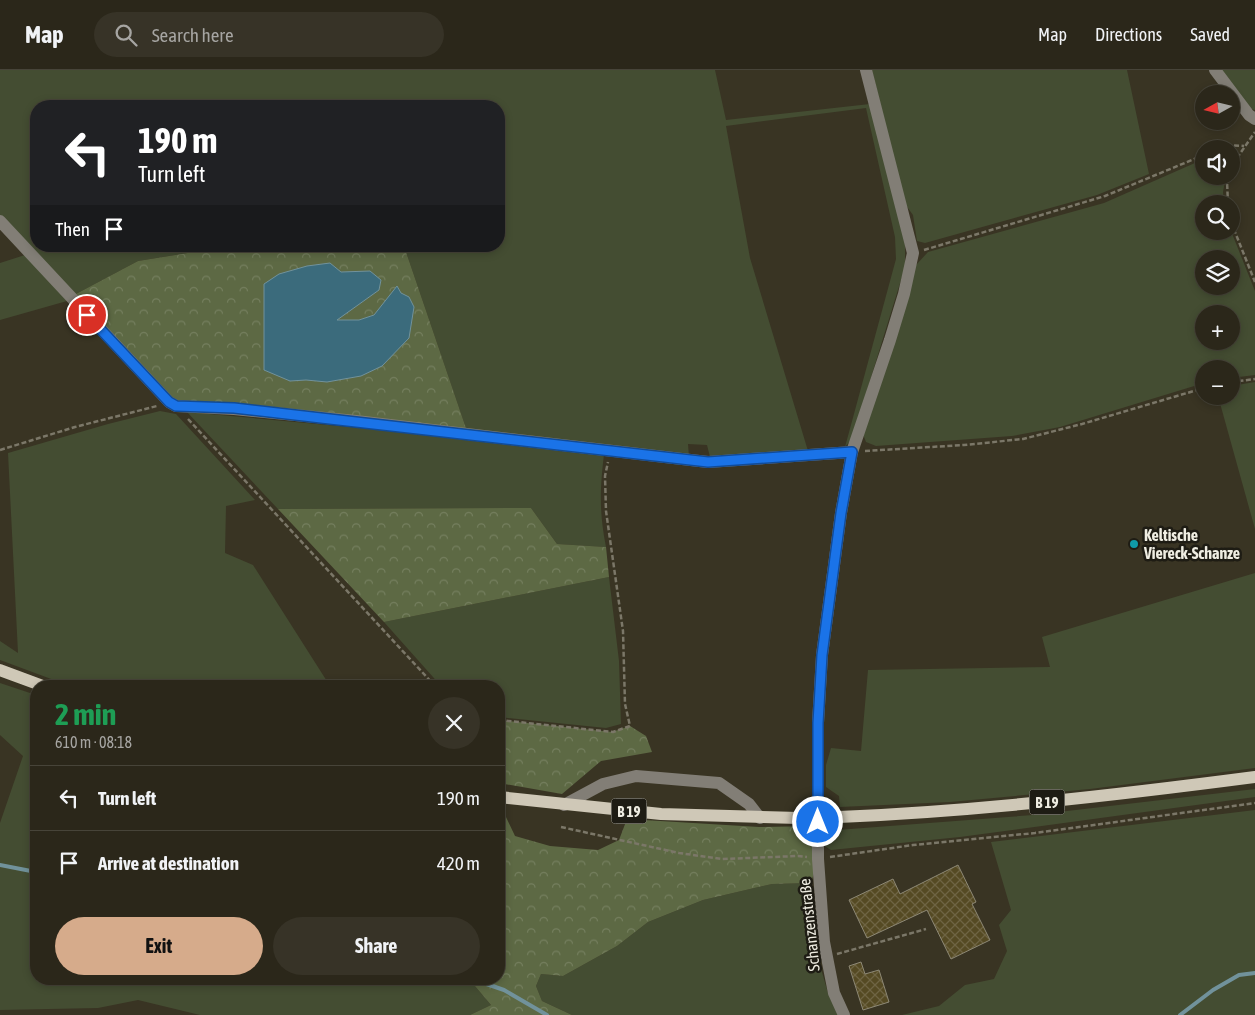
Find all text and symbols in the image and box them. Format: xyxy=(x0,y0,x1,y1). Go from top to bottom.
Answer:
search box xyxy=(94,12,444,57)
text: Map xyxy=(25,21,64,48)
icon: search xyxy=(112,21,140,49)
text: Search here xyxy=(152,24,234,46)
text: Map xyxy=(1038,24,1067,45)
text: Directions xyxy=(1095,24,1162,45)
text: Saved xyxy=(1190,24,1230,45)
north arrow xyxy=(1195,85,1240,130)
map controls xyxy=(1195,85,1240,405)
icon: left xyxy=(55,120,120,185)
text: 190 m xyxy=(138,120,217,160)
button: sound xyxy=(1195,140,1240,185)
text: Turn left xyxy=(138,161,205,187)
button: search xyxy=(1195,195,1240,240)
icon: arrive xyxy=(100,215,128,243)
text: Then xyxy=(55,218,90,240)
button: layers xyxy=(1195,250,1240,295)
pin xyxy=(66,294,108,336)
icon: arrive xyxy=(73,301,101,329)
button: + xyxy=(1195,305,1240,350)
button: − xyxy=(1195,360,1240,405)
place label: Keltische Viereck-Schanze xyxy=(1143,526,1240,562)
marker: Keltische Viereck-Schanze xyxy=(1128,538,1140,550)
text: 2 min xyxy=(55,697,116,731)
button: close xyxy=(428,697,480,749)
text: 610 m · 08:18 xyxy=(55,733,132,751)
icon: left xyxy=(55,784,83,812)
text: Turn left xyxy=(98,787,156,809)
text: 190 m xyxy=(437,787,480,809)
road number: B 19 xyxy=(1030,790,1064,814)
position arrow xyxy=(791,795,843,847)
road number: B 19 xyxy=(612,798,646,824)
icon: arrive xyxy=(55,849,83,877)
text: Arrive at destination xyxy=(98,852,239,874)
text: 420 m xyxy=(437,852,480,874)
street label: Schanzenstraße xyxy=(795,878,823,972)
button: Exit xyxy=(55,917,263,975)
button: Share xyxy=(273,917,480,975)

